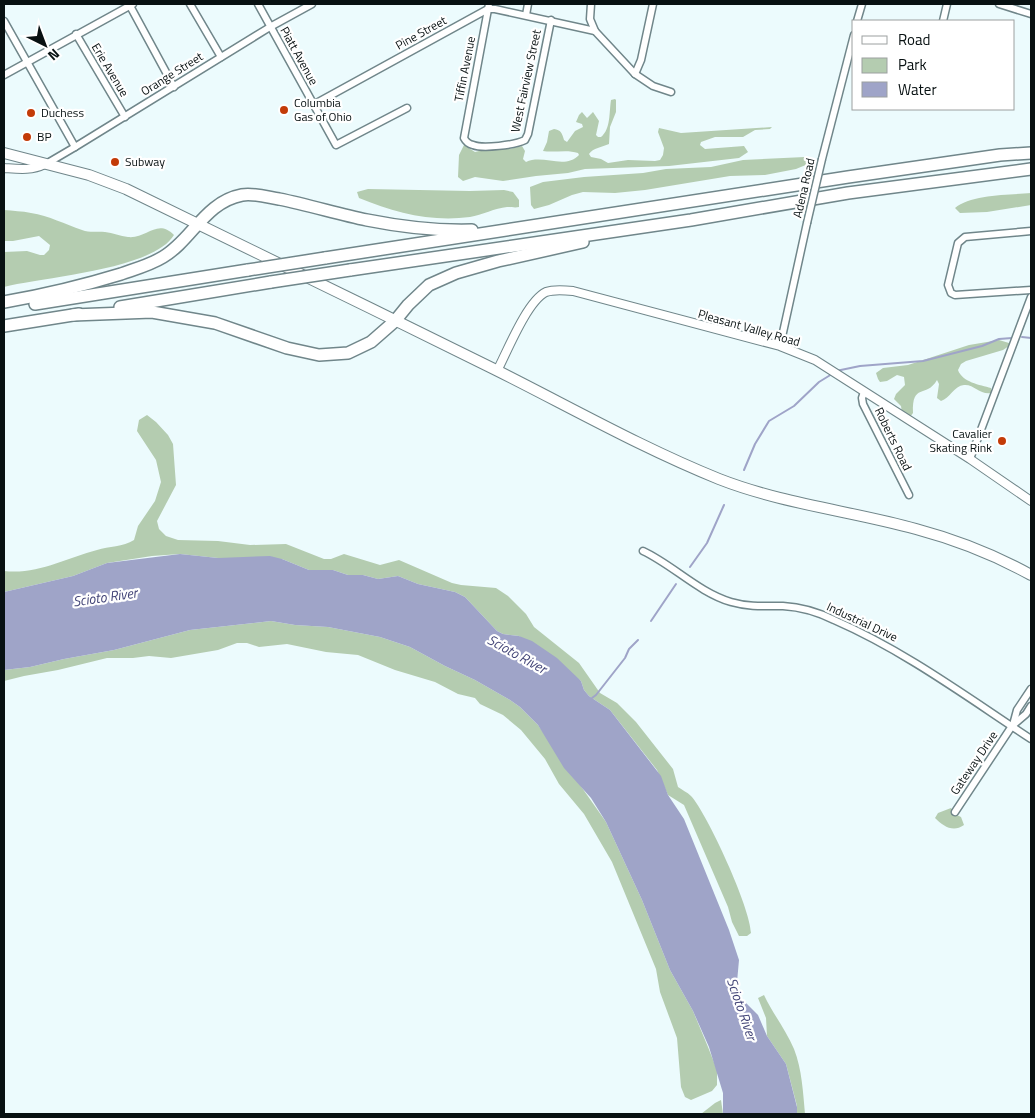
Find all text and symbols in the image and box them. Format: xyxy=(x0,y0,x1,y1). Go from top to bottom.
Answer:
street label: Pine Street xyxy=(392,10,450,54)
north arrow xyxy=(20,20,70,70)
legend xyxy=(852,20,1015,110)
street label: Piatt Avenue xyxy=(276,23,323,89)
street label: West Fairview Street xyxy=(505,27,546,134)
text: Road xyxy=(898,28,930,51)
street label: Tiffin Avenue xyxy=(449,35,480,103)
street label: Erie Avenue xyxy=(87,39,134,100)
text: N xyxy=(43,44,65,66)
street label: Orange Street xyxy=(137,46,207,100)
text: Park xyxy=(898,53,927,76)
text: Water xyxy=(898,78,937,101)
place label: Columbia Gas of Ohio xyxy=(294,93,352,126)
place label: Duchess xyxy=(41,103,84,122)
marker: Columbia Gas of Ohio xyxy=(278,104,290,116)
marker: Duchess xyxy=(25,107,37,119)
place label: BP xyxy=(37,127,52,146)
marker: BP xyxy=(21,131,33,143)
place label: Subway xyxy=(125,152,165,171)
marker: Subway xyxy=(109,156,121,168)
street label: Adena Road xyxy=(787,156,820,220)
street label: Pleasant Valley Road xyxy=(696,304,802,351)
street label: Roberts Road xyxy=(870,404,917,474)
place label: Cavalier Skating Rink xyxy=(929,424,992,457)
marker: Cavalier Skating Rink xyxy=(996,435,1008,447)
water label: Scioto River xyxy=(71,581,140,611)
street label: Industrial Drive xyxy=(824,597,901,646)
water label: Scioto River xyxy=(484,629,552,679)
street label: Gateway Drive xyxy=(945,727,1002,798)
water label: Scioto River xyxy=(722,975,763,1044)

